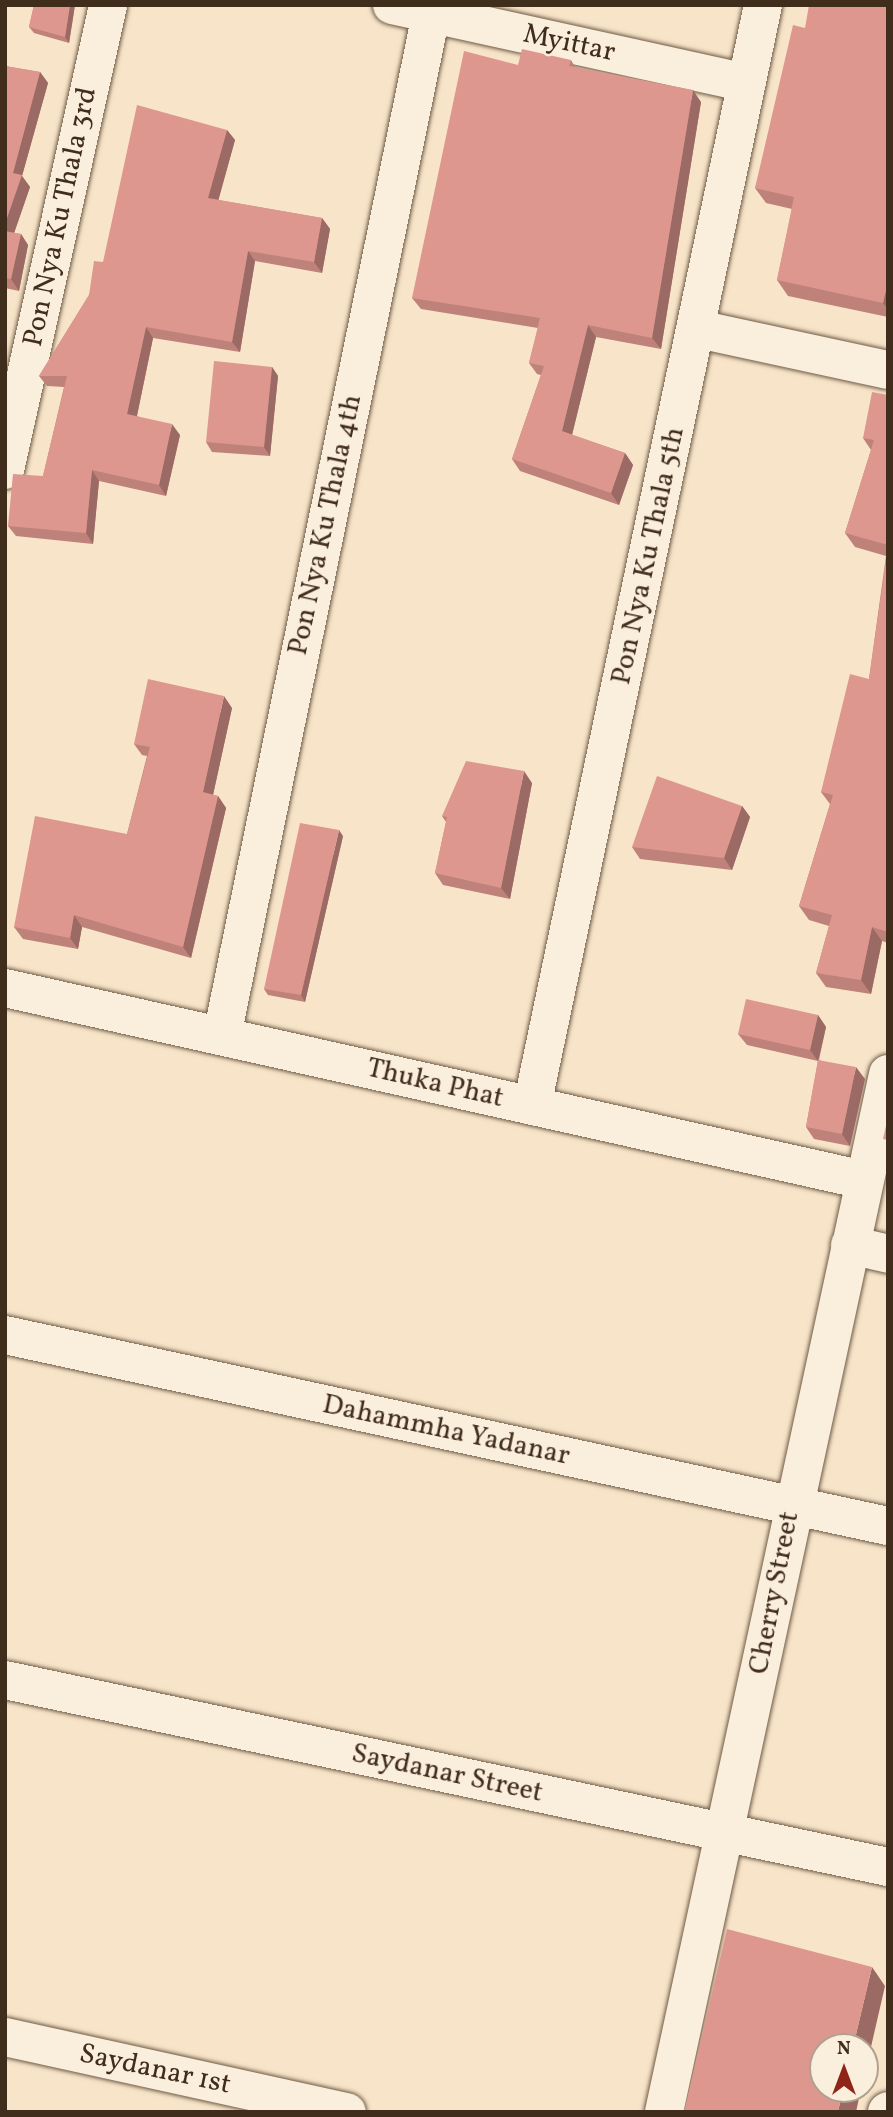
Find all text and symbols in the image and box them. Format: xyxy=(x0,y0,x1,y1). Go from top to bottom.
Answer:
street label: Myittar xyxy=(520,18,618,70)
street label: Pon Nya Ku Thala 3rd xyxy=(17,84,105,350)
street label: Pon Nya Ku Thala 4th xyxy=(282,391,370,659)
street label: Pon Nya Ku Thala 5th xyxy=(605,424,693,688)
street label: Thuka Phat xyxy=(363,1052,507,1116)
street label: Dahammha Yadanar xyxy=(319,1388,573,1474)
street label: Cherry Street xyxy=(743,1508,807,1678)
street label: Saydanar Street xyxy=(348,1737,546,1811)
north arrow xyxy=(809,2033,879,2103)
text: N xyxy=(837,2036,851,2062)
street label: Saydanar 1st xyxy=(76,2038,234,2102)

